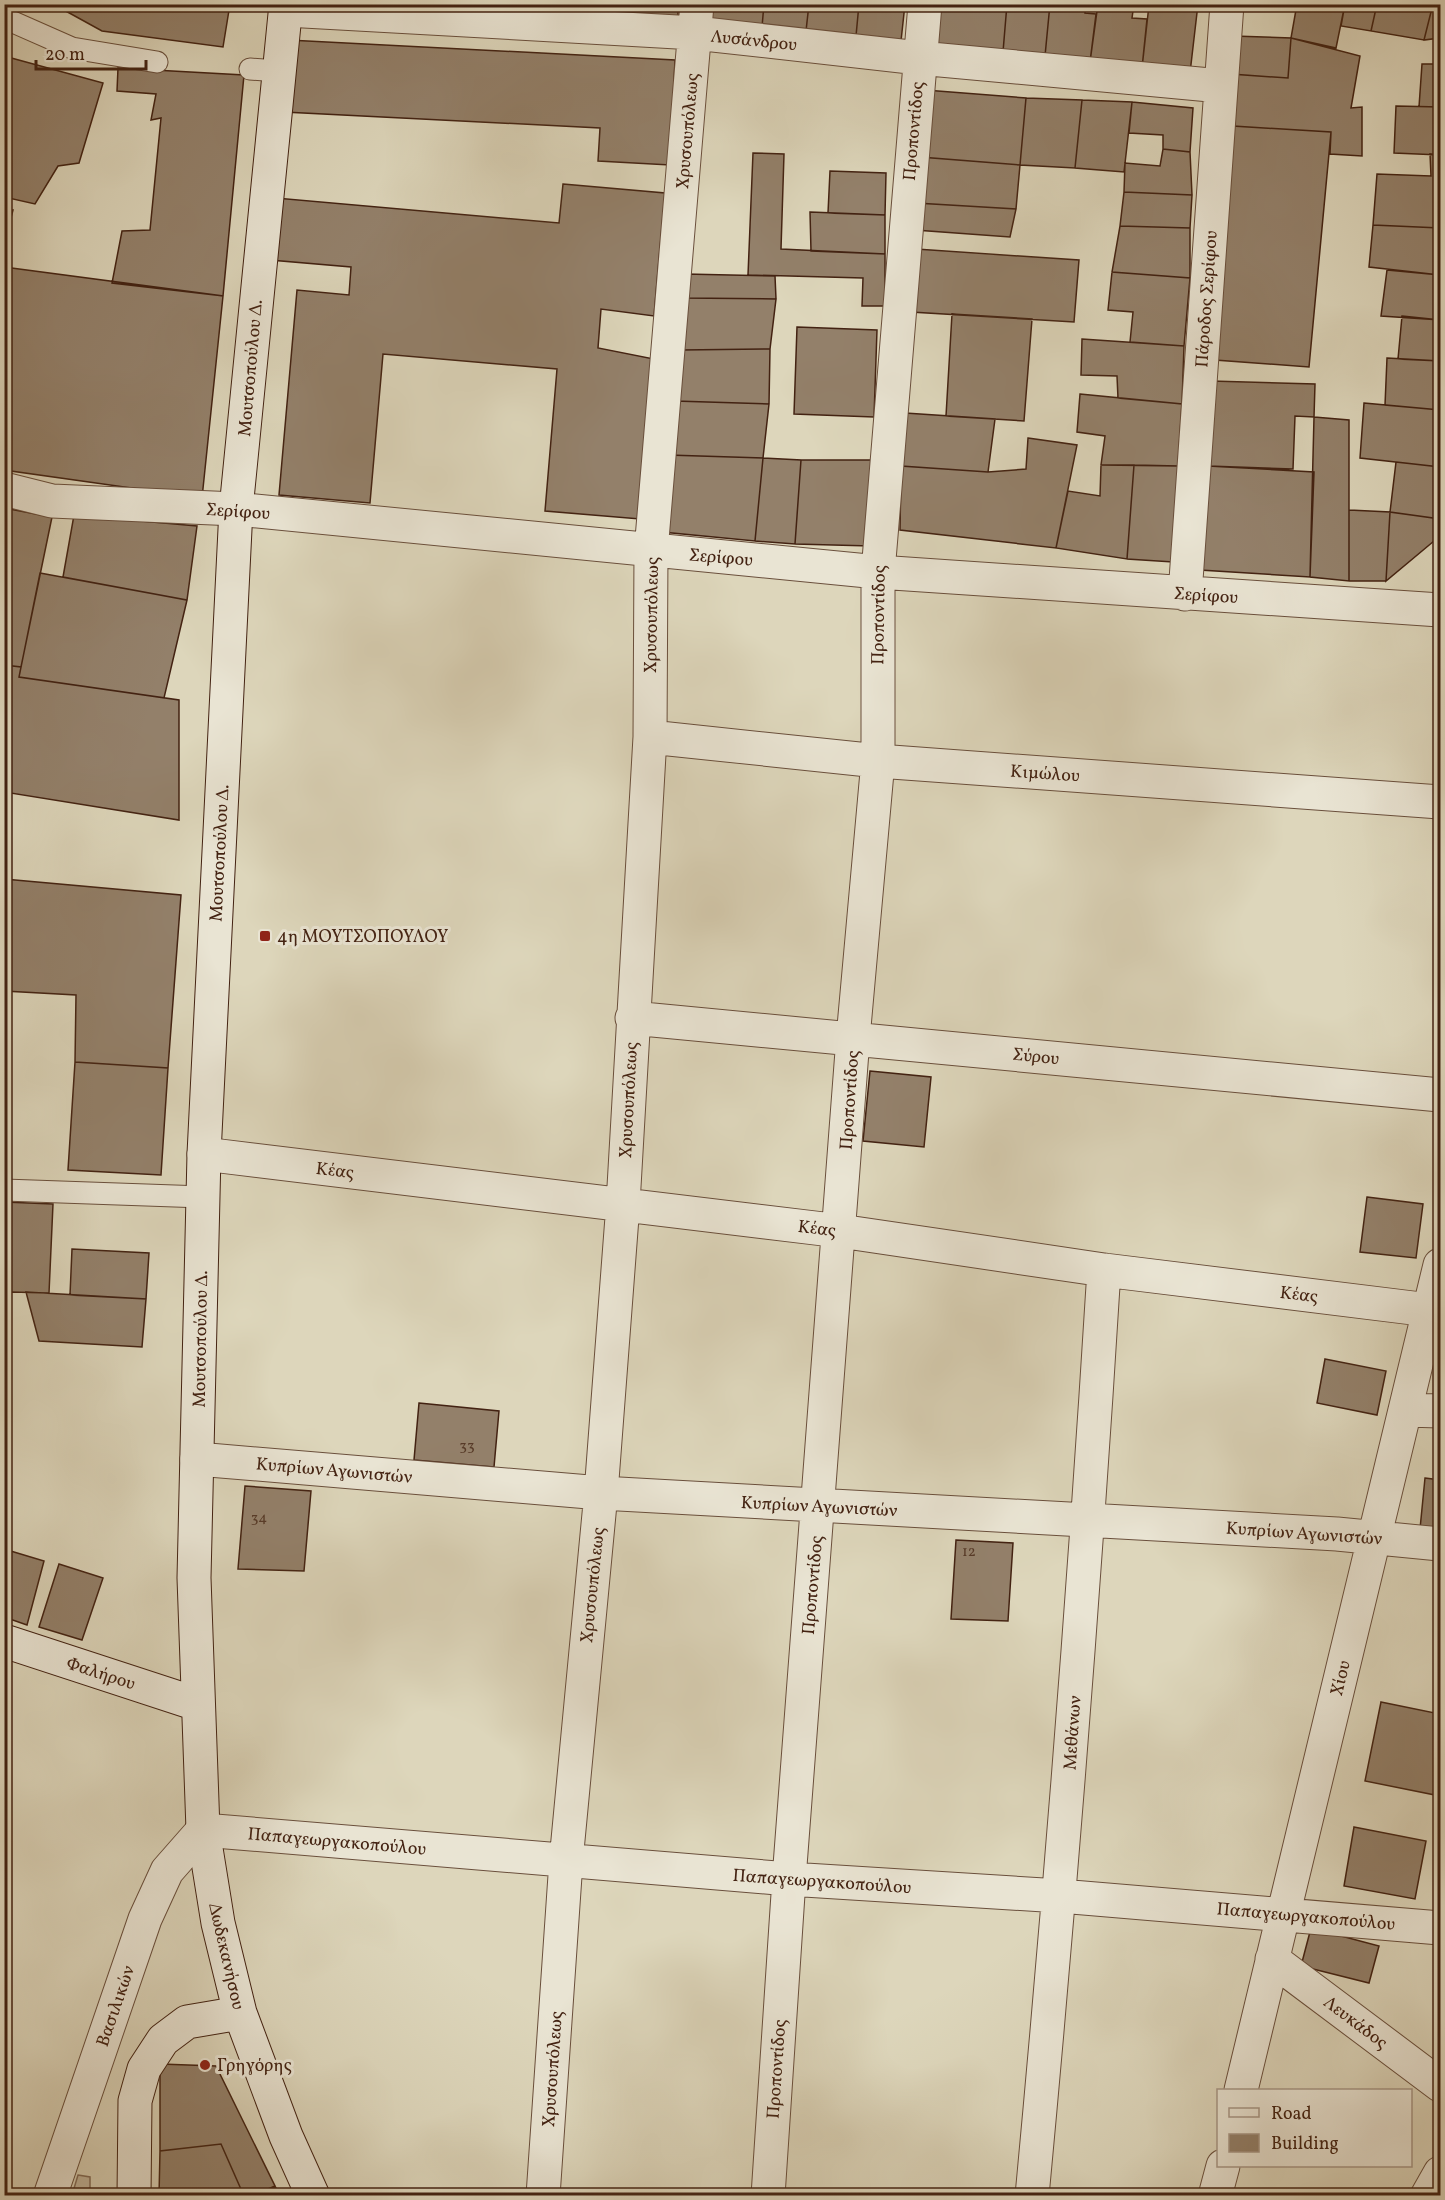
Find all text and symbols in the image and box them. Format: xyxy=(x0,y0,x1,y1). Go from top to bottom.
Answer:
street label: Λυσάνδρου xyxy=(709,25,798,58)
scale bar xyxy=(36,33,146,71)
text: 20 m xyxy=(45,43,85,68)
street label: Χρυσουπόλεως xyxy=(671,72,706,190)
street label: Προποντίδος xyxy=(898,80,931,182)
street label: Πάροδος Σερίφου xyxy=(1190,230,1225,369)
street label: Μουτσοπούλου Δ. xyxy=(233,299,270,438)
street label: Σερίφου xyxy=(205,498,271,527)
street label: Σερίφου xyxy=(688,543,754,574)
street label: Χρυσουπόλεως xyxy=(639,557,666,673)
street label: Προποντίδος xyxy=(866,565,893,665)
street label: Σερίφου xyxy=(1173,582,1239,611)
street label: Κιμώλου xyxy=(1009,760,1080,789)
street label: Μουτσοπούλου Δ. xyxy=(204,784,237,922)
place label: 4η ΜΟΥΤΣΟΠΟΥΛΟΥ xyxy=(277,925,448,950)
marker: 4η ΜΟΥΤΣΟΠΟΥΛΟΥ xyxy=(258,929,272,943)
street label: Χρυσουπόλεως xyxy=(614,1041,645,1159)
street label: Σύρου xyxy=(1011,1043,1060,1072)
street label: Προποντίδος xyxy=(835,1049,866,1151)
street label: Κέας xyxy=(314,1157,355,1186)
street label: Κέας xyxy=(796,1215,837,1244)
street label: Μουτσοπούλου Δ. xyxy=(188,1270,215,1408)
street label: Κέας xyxy=(1278,1281,1319,1310)
house number: 33 xyxy=(459,1436,475,1457)
street label: Κυπρίων Αγωνιστών xyxy=(255,1452,413,1491)
street label: Κυπρίων Αγωνιστών xyxy=(740,1491,898,1524)
house number: 34 xyxy=(251,1508,267,1529)
street label: Κυπρίων Αγωνιστών xyxy=(1225,1517,1383,1552)
street label: Χρυσουπόλεως xyxy=(575,1526,612,1644)
street label: Προποντίδος xyxy=(797,1534,830,1636)
house number: 12 xyxy=(962,1542,976,1563)
street label: Φαλήρου xyxy=(63,1652,138,1697)
street label: Χίου xyxy=(1325,1658,1358,1699)
street label: Μεθάνων xyxy=(1058,1695,1089,1771)
street label: Παπαγεωργακοπούλου xyxy=(247,1822,427,1863)
street label: Παπαγεωργακοπούλου xyxy=(732,1864,912,1901)
street label: Παπαγεωργακοπούλου xyxy=(1216,1897,1396,1938)
street label: Δωδεκανήσου xyxy=(201,1900,250,2012)
street label: Βασιλικών xyxy=(91,1962,142,2050)
street label: Λευκάδος xyxy=(1318,1991,1393,2056)
street label: Χρυσουπόλεως xyxy=(537,2010,570,2128)
street label: Προποντίδος xyxy=(762,2018,793,2120)
place label: Γρηγόρης xyxy=(217,2054,292,2079)
marker: Γρηγόρης xyxy=(198,2058,212,2072)
legend xyxy=(1217,2089,1412,2167)
text: Road xyxy=(1271,2102,1312,2127)
text: Building xyxy=(1271,2132,1339,2157)

